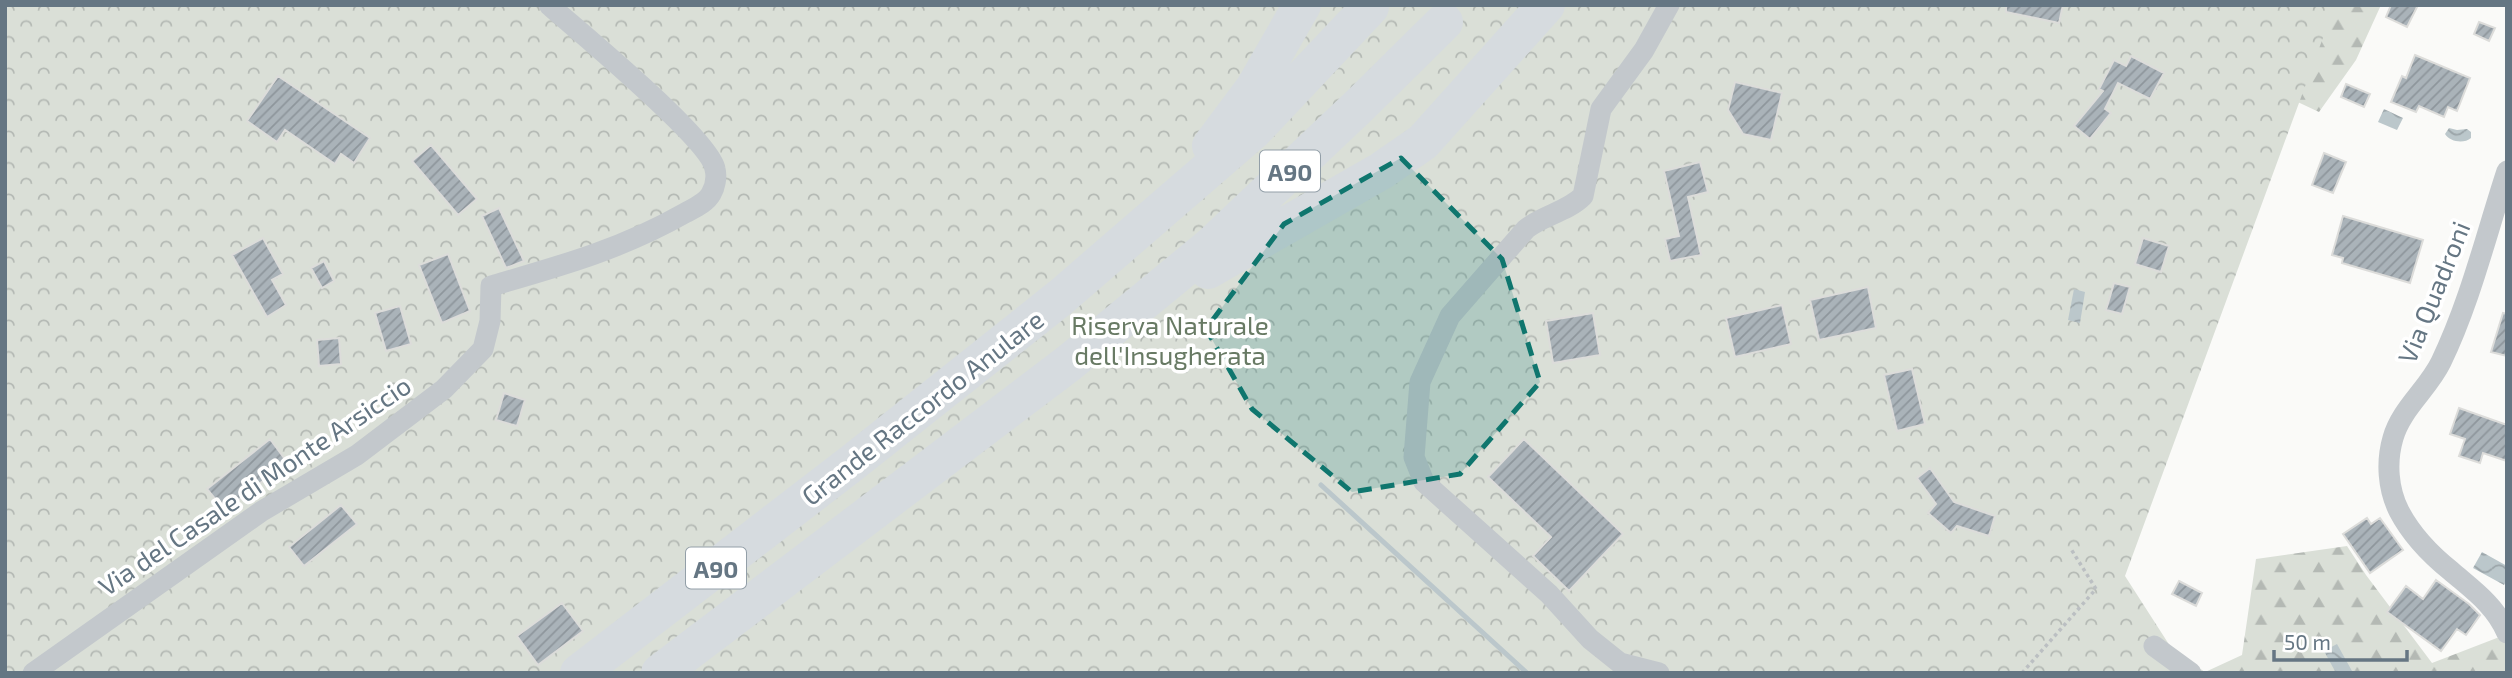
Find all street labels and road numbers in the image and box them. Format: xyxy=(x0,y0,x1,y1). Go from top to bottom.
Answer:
road number: A90 xyxy=(1260,150,1320,191)
street label: Via Quadroni xyxy=(2391,217,2475,367)
street label: Grande Raccordo Anulare xyxy=(795,303,1049,511)
street label: Via del Casale di Monte Arsiccio xyxy=(92,369,416,601)
road number: A90 xyxy=(686,548,746,588)

